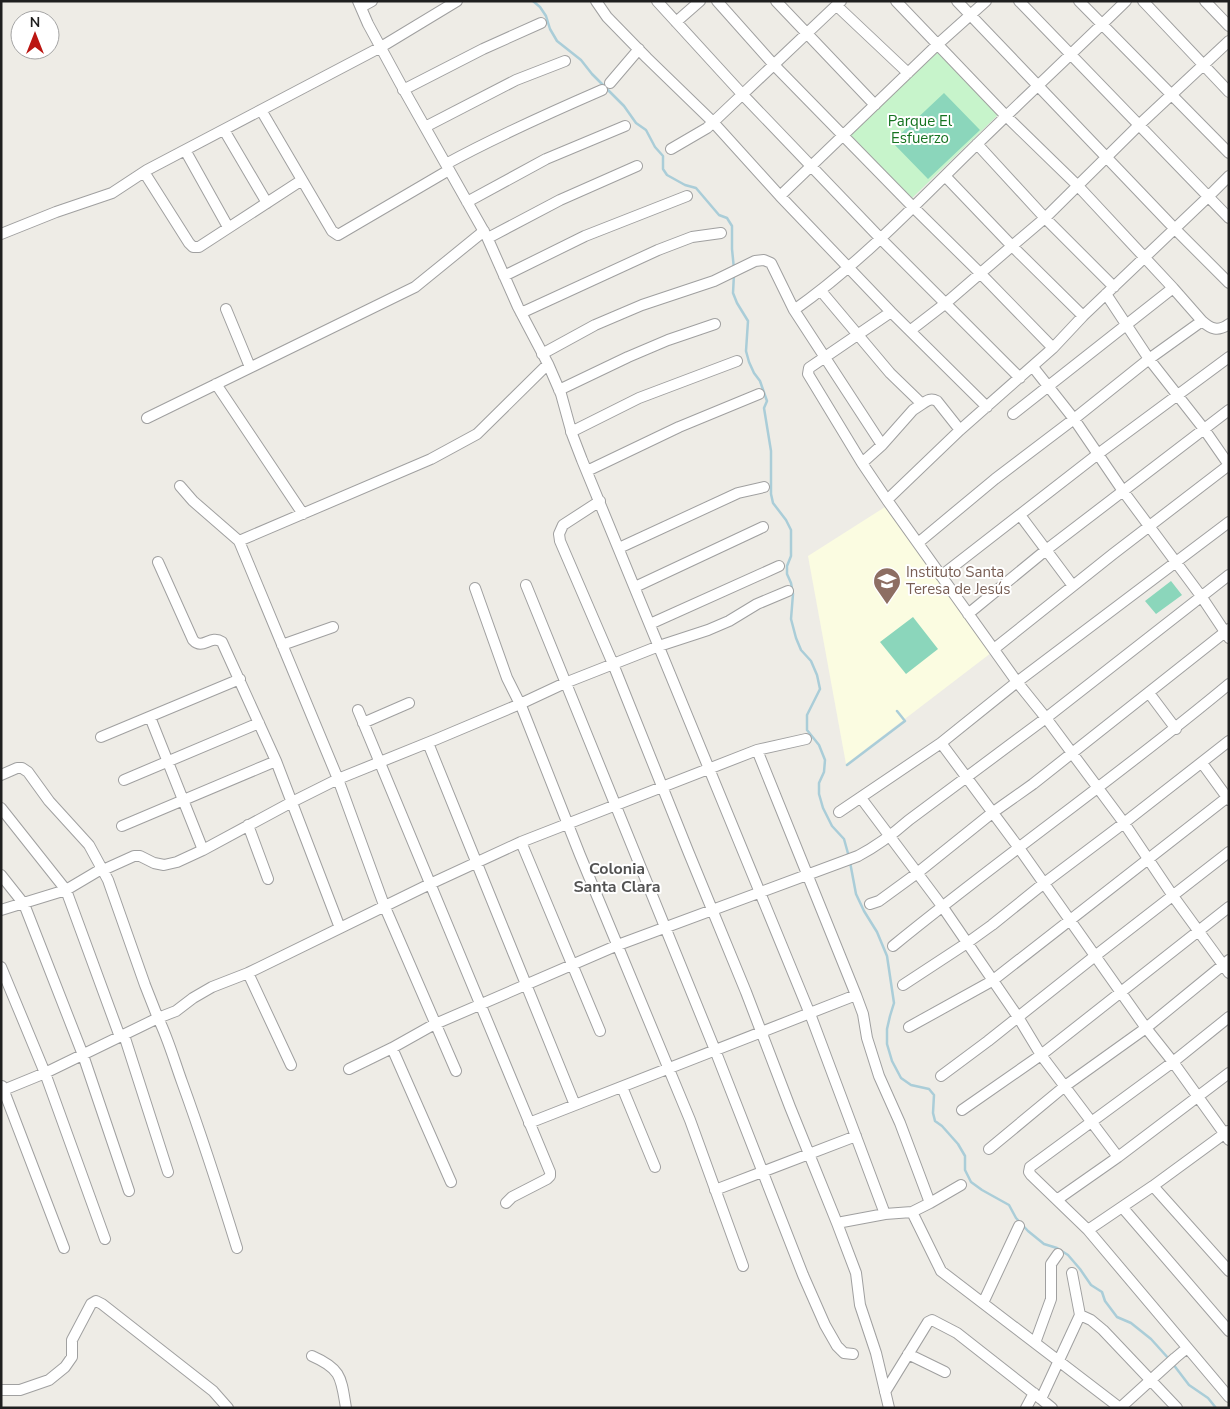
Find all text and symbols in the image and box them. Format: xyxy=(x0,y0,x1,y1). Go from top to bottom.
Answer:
north arrow xyxy=(10,10,60,60)
text: N xyxy=(30,13,40,32)
park label: Parque El Esfuerzo xyxy=(888,111,953,148)
place label: Instituto Santa Teresa de Jesús xyxy=(906,562,1010,599)
school or university icon: Instituto Santa Teresa de Jesús xyxy=(872,566,902,605)
district label: Colonia Santa Clara xyxy=(573,858,661,898)

